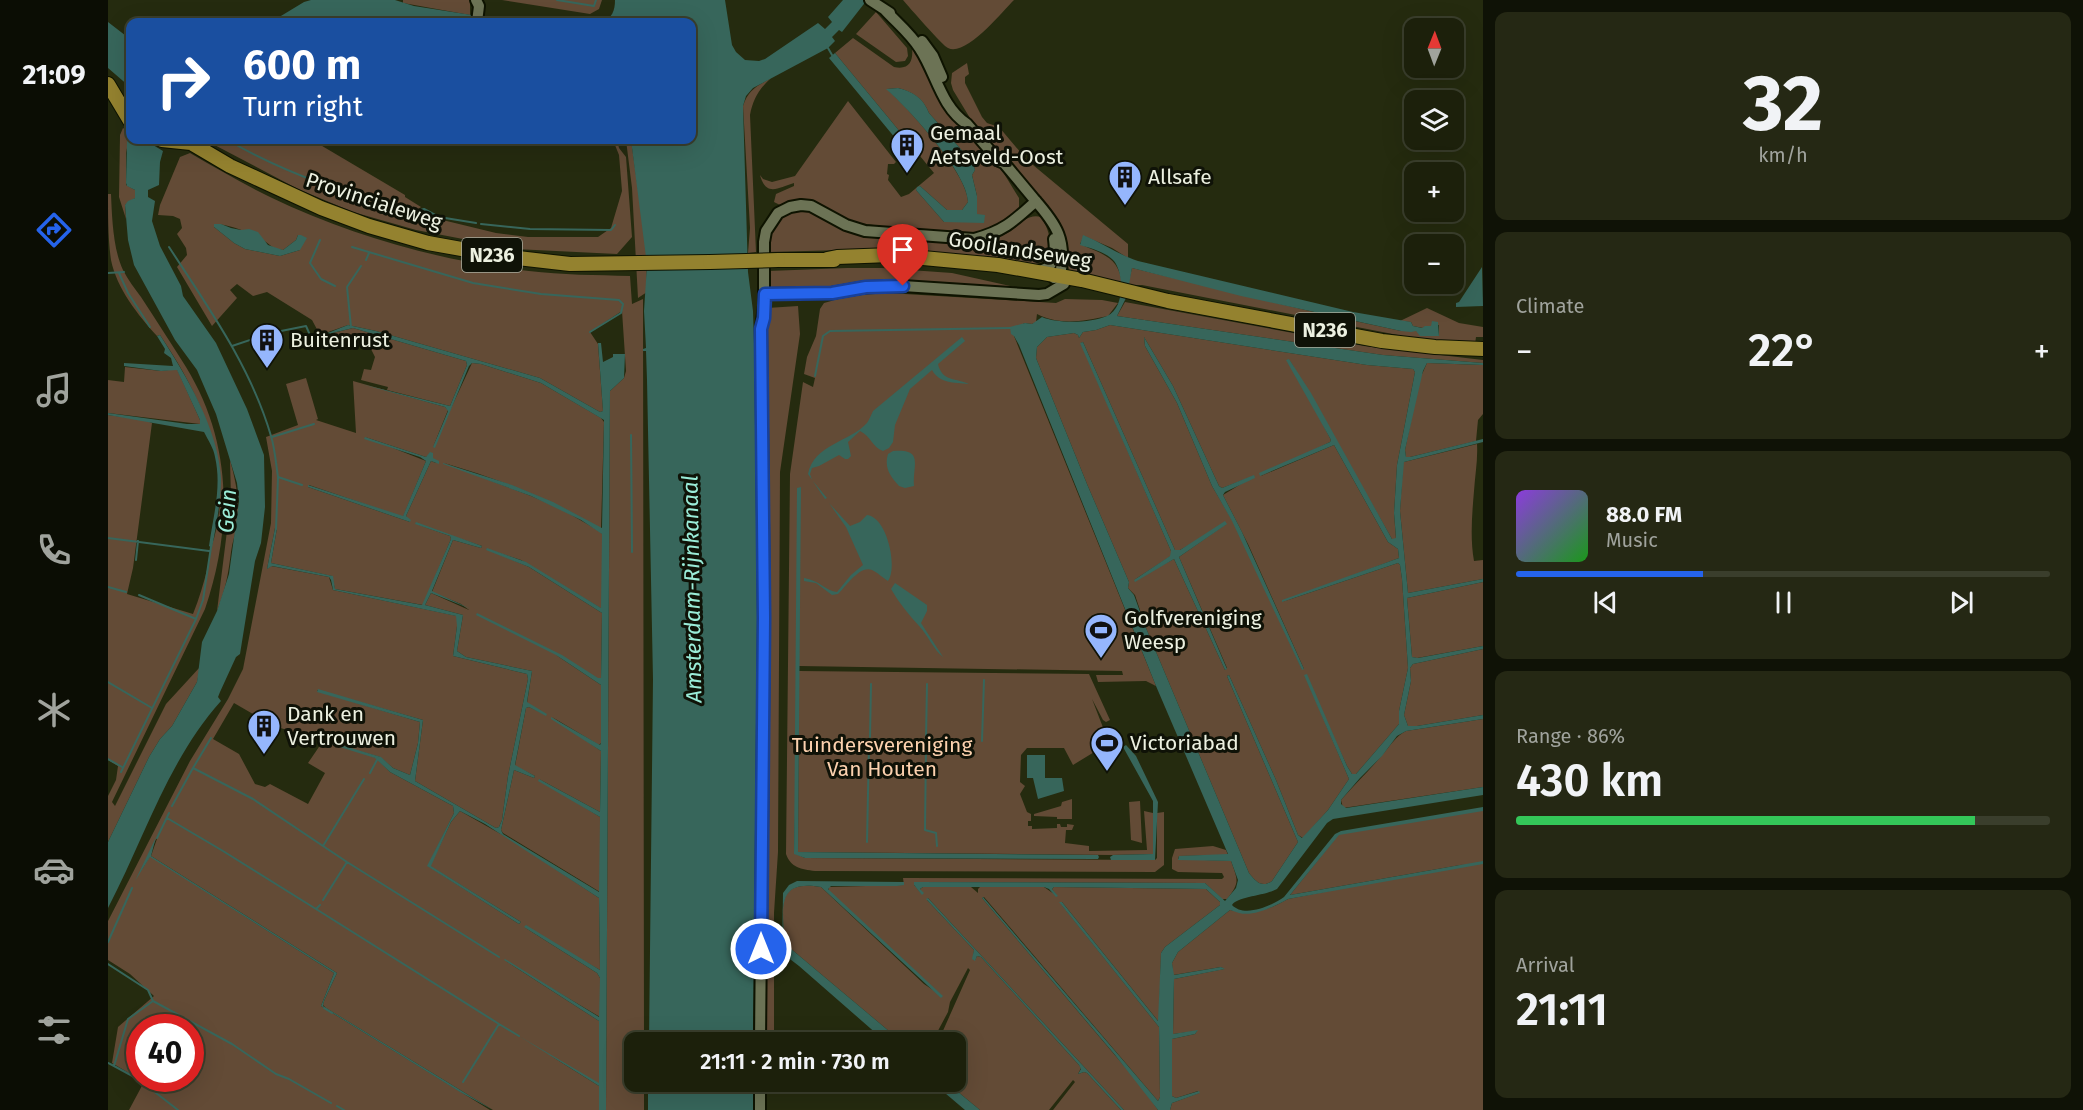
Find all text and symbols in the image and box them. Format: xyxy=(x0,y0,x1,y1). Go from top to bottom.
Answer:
north arrow xyxy=(1404,18,1464,78)
map controls xyxy=(1404,18,1464,294)
text: 600 m xyxy=(243,40,361,90)
icon: right xyxy=(144,42,222,120)
text: 32 xyxy=(1743,57,1823,151)
text: 21:09 xyxy=(22,59,86,91)
button: layers xyxy=(1404,90,1464,150)
text: Turn right xyxy=(243,91,363,123)
place label: Gemaal Aetsveld-Oost xyxy=(930,120,1064,170)
building icon: Gemaal Aetsveld-Oost xyxy=(889,127,925,174)
text: km/h xyxy=(1758,143,1808,167)
building icon: Allsafe xyxy=(1107,159,1143,206)
button: + xyxy=(1404,162,1464,222)
place label: Allsafe xyxy=(1148,164,1212,190)
street label: Provincialeweg xyxy=(302,167,446,235)
icon: directions xyxy=(33,209,75,251)
pin xyxy=(877,224,928,286)
street label: Gooilandseweg xyxy=(946,226,1094,274)
icon: arrive xyxy=(886,233,919,266)
button: − xyxy=(1404,234,1464,294)
road number: N236 xyxy=(462,238,522,272)
text: Climate xyxy=(1516,294,1584,318)
road number: N236 xyxy=(1295,313,1355,347)
building icon: Buitenrust xyxy=(249,322,285,369)
text: 22° xyxy=(1748,324,1818,378)
place label: Buitenrust xyxy=(290,327,390,353)
text: − xyxy=(1516,332,1533,372)
text: + xyxy=(2034,332,2050,372)
icon: music xyxy=(33,369,75,411)
water label: Amsterdam-Rijnkanaal xyxy=(677,475,707,704)
water label: Gein xyxy=(212,488,242,534)
text: 88.0 FM xyxy=(1606,501,1682,528)
text: Music xyxy=(1606,528,1658,552)
icon: phone xyxy=(33,529,75,571)
icon: previous xyxy=(1589,586,1622,619)
icon: pause xyxy=(1767,586,1800,619)
icon: next xyxy=(1945,586,1978,619)
place label: Golfvereniging Weesp xyxy=(1124,605,1262,655)
sports icon: Golfvereniging Weesp xyxy=(1083,612,1119,659)
icon: climate xyxy=(33,689,75,731)
place label: Dank en Vertrouwen xyxy=(287,701,396,751)
building icon: Dank en Vertrouwen xyxy=(246,708,282,755)
text: Range · 86% xyxy=(1516,724,1625,748)
sports icon: Victoriabad xyxy=(1089,725,1125,772)
place label: Victoriabad xyxy=(1130,730,1239,756)
park label: Tuindersvereniging Van Houten xyxy=(792,732,972,782)
text: 430 km xyxy=(1516,754,1663,808)
icon: car xyxy=(33,849,75,891)
position arrow xyxy=(729,917,793,981)
text: Arrival xyxy=(1516,953,1575,977)
text: 21:11 xyxy=(1516,983,1608,1037)
icon: filters xyxy=(33,1009,75,1051)
speed limit sign: 40 xyxy=(126,1014,204,1092)
text: 21:11 · 2 min · 730 m xyxy=(700,1048,890,1075)

